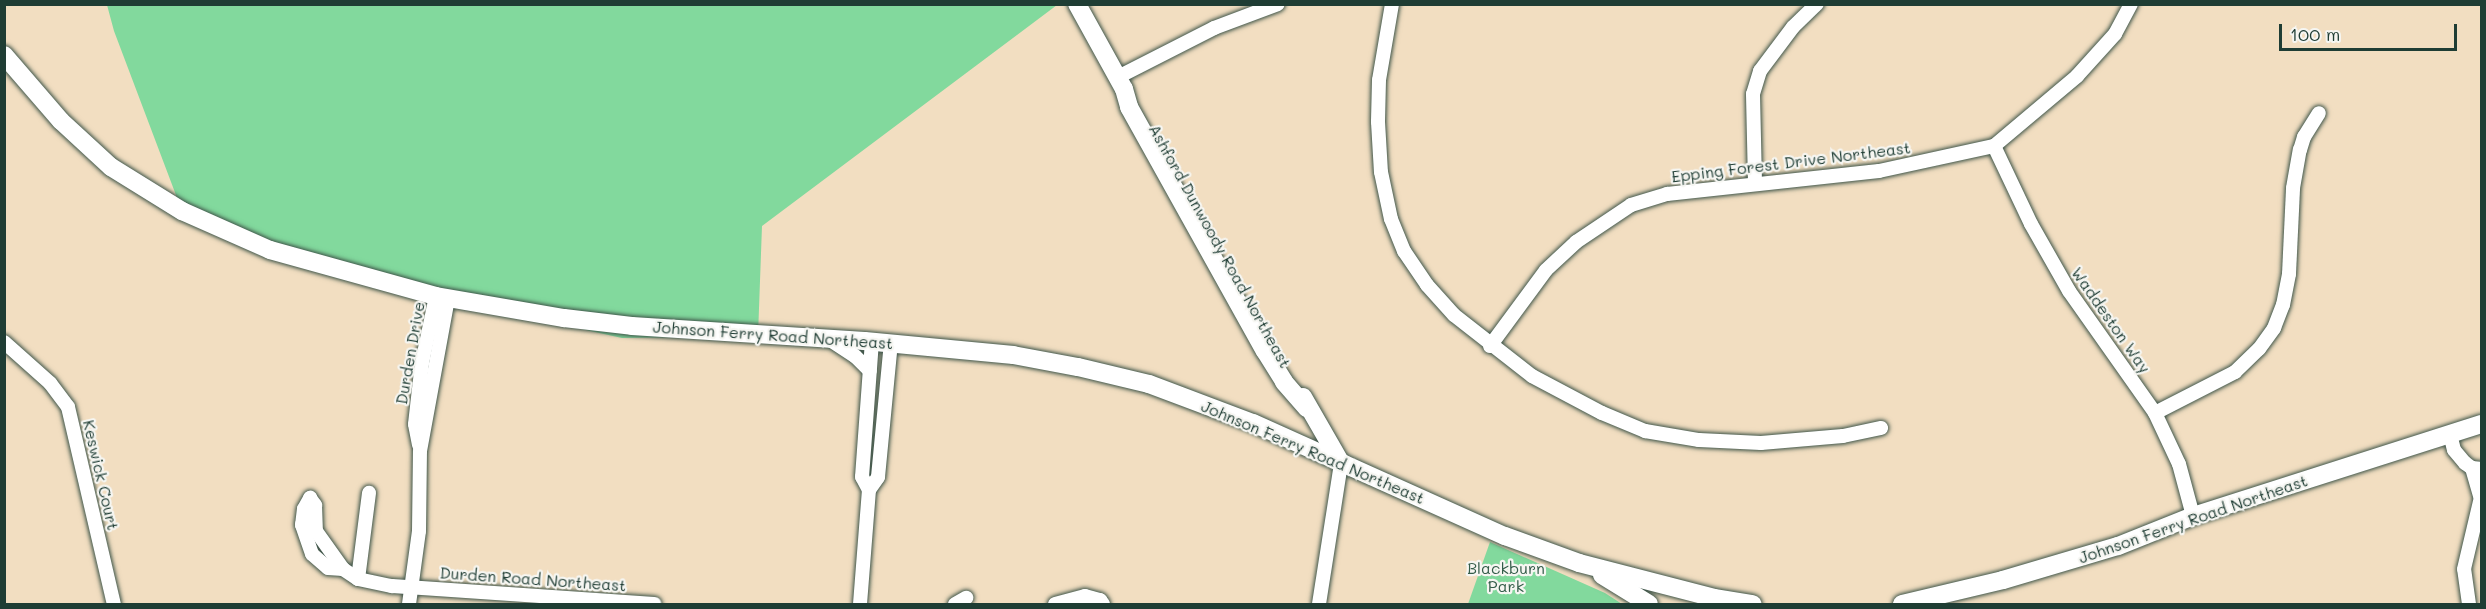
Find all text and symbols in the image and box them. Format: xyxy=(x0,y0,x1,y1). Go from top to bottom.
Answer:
scale bar xyxy=(2282,12,2460,50)
text: 100 m xyxy=(2290,22,2340,46)
street label: Ashford Dunwoody Road Northeast xyxy=(1145,121,1295,371)
street label: Epping Forest Drive Northeast xyxy=(1670,138,1912,186)
street label: Waddeston Way xyxy=(2067,263,2155,377)
street label: Durden Drive xyxy=(392,300,428,406)
street label: Johnson Ferry Road Northeast xyxy=(652,317,894,353)
street label: Johnson Ferry Road Northeast xyxy=(1198,396,1428,508)
street label: Keswick Court xyxy=(79,418,123,532)
street label: Johnson Ferry Road Northeast xyxy=(2076,471,2310,567)
park label: Blackburn Park xyxy=(1467,558,1545,596)
street label: Durden Road Northeast xyxy=(439,563,627,595)

